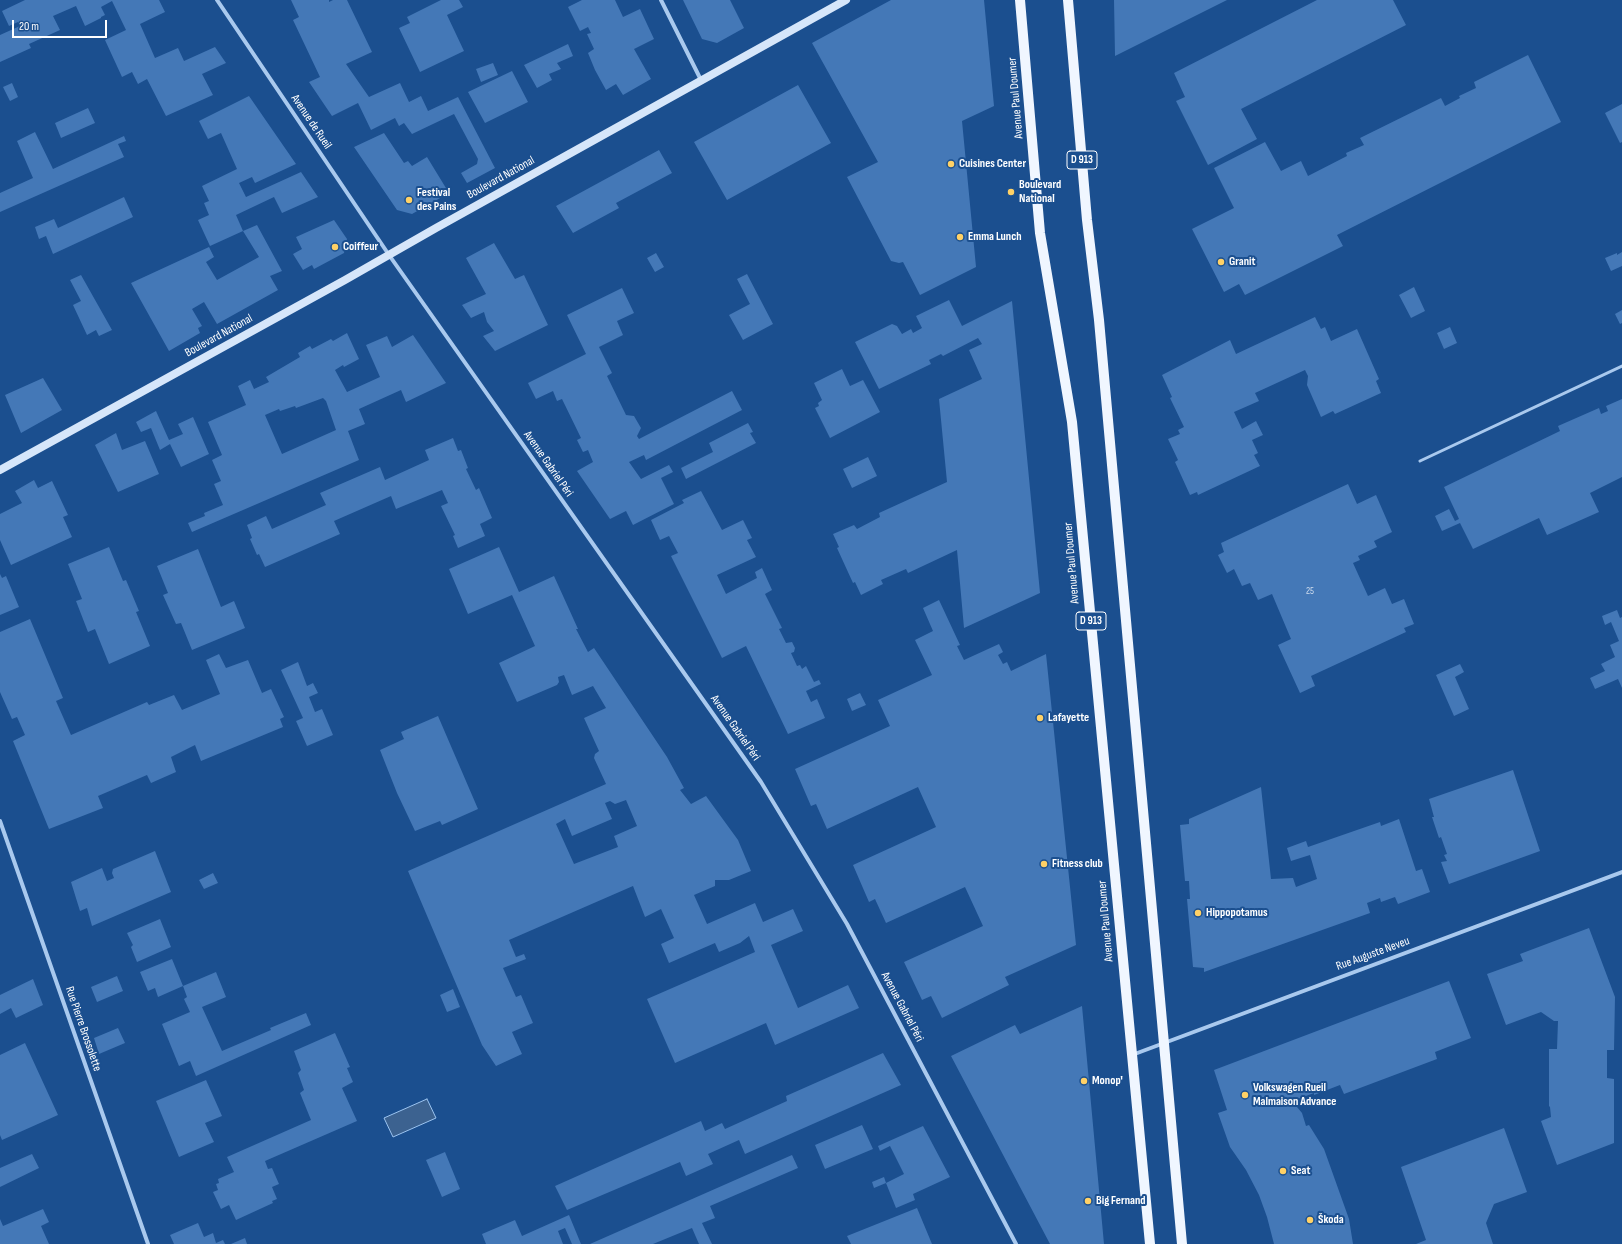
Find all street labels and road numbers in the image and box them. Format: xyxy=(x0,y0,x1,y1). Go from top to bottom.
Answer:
street label: Avenue Paul Doumer xyxy=(1005,57,1027,139)
street label: Avenue de Rueil xyxy=(287,92,335,152)
road number: D 913 xyxy=(1067,151,1097,169)
street label: Boulevard National xyxy=(465,153,537,203)
street label: Boulevard National xyxy=(183,311,255,361)
street label: Avenue Gabriel Péri xyxy=(520,428,576,500)
street label: Avenue Paul Doumer xyxy=(1061,522,1083,604)
road number: D 913 xyxy=(1076,612,1106,630)
street label: Avenue Gabriel Péri xyxy=(707,692,763,764)
street label: Avenue Paul Doumer xyxy=(1095,880,1117,962)
street label: Rue Auguste Neveu xyxy=(1334,934,1412,974)
street label: Avenue Gabriel Péri xyxy=(878,970,926,1044)
street label: Rue Pierre Brossolette xyxy=(62,985,104,1073)

